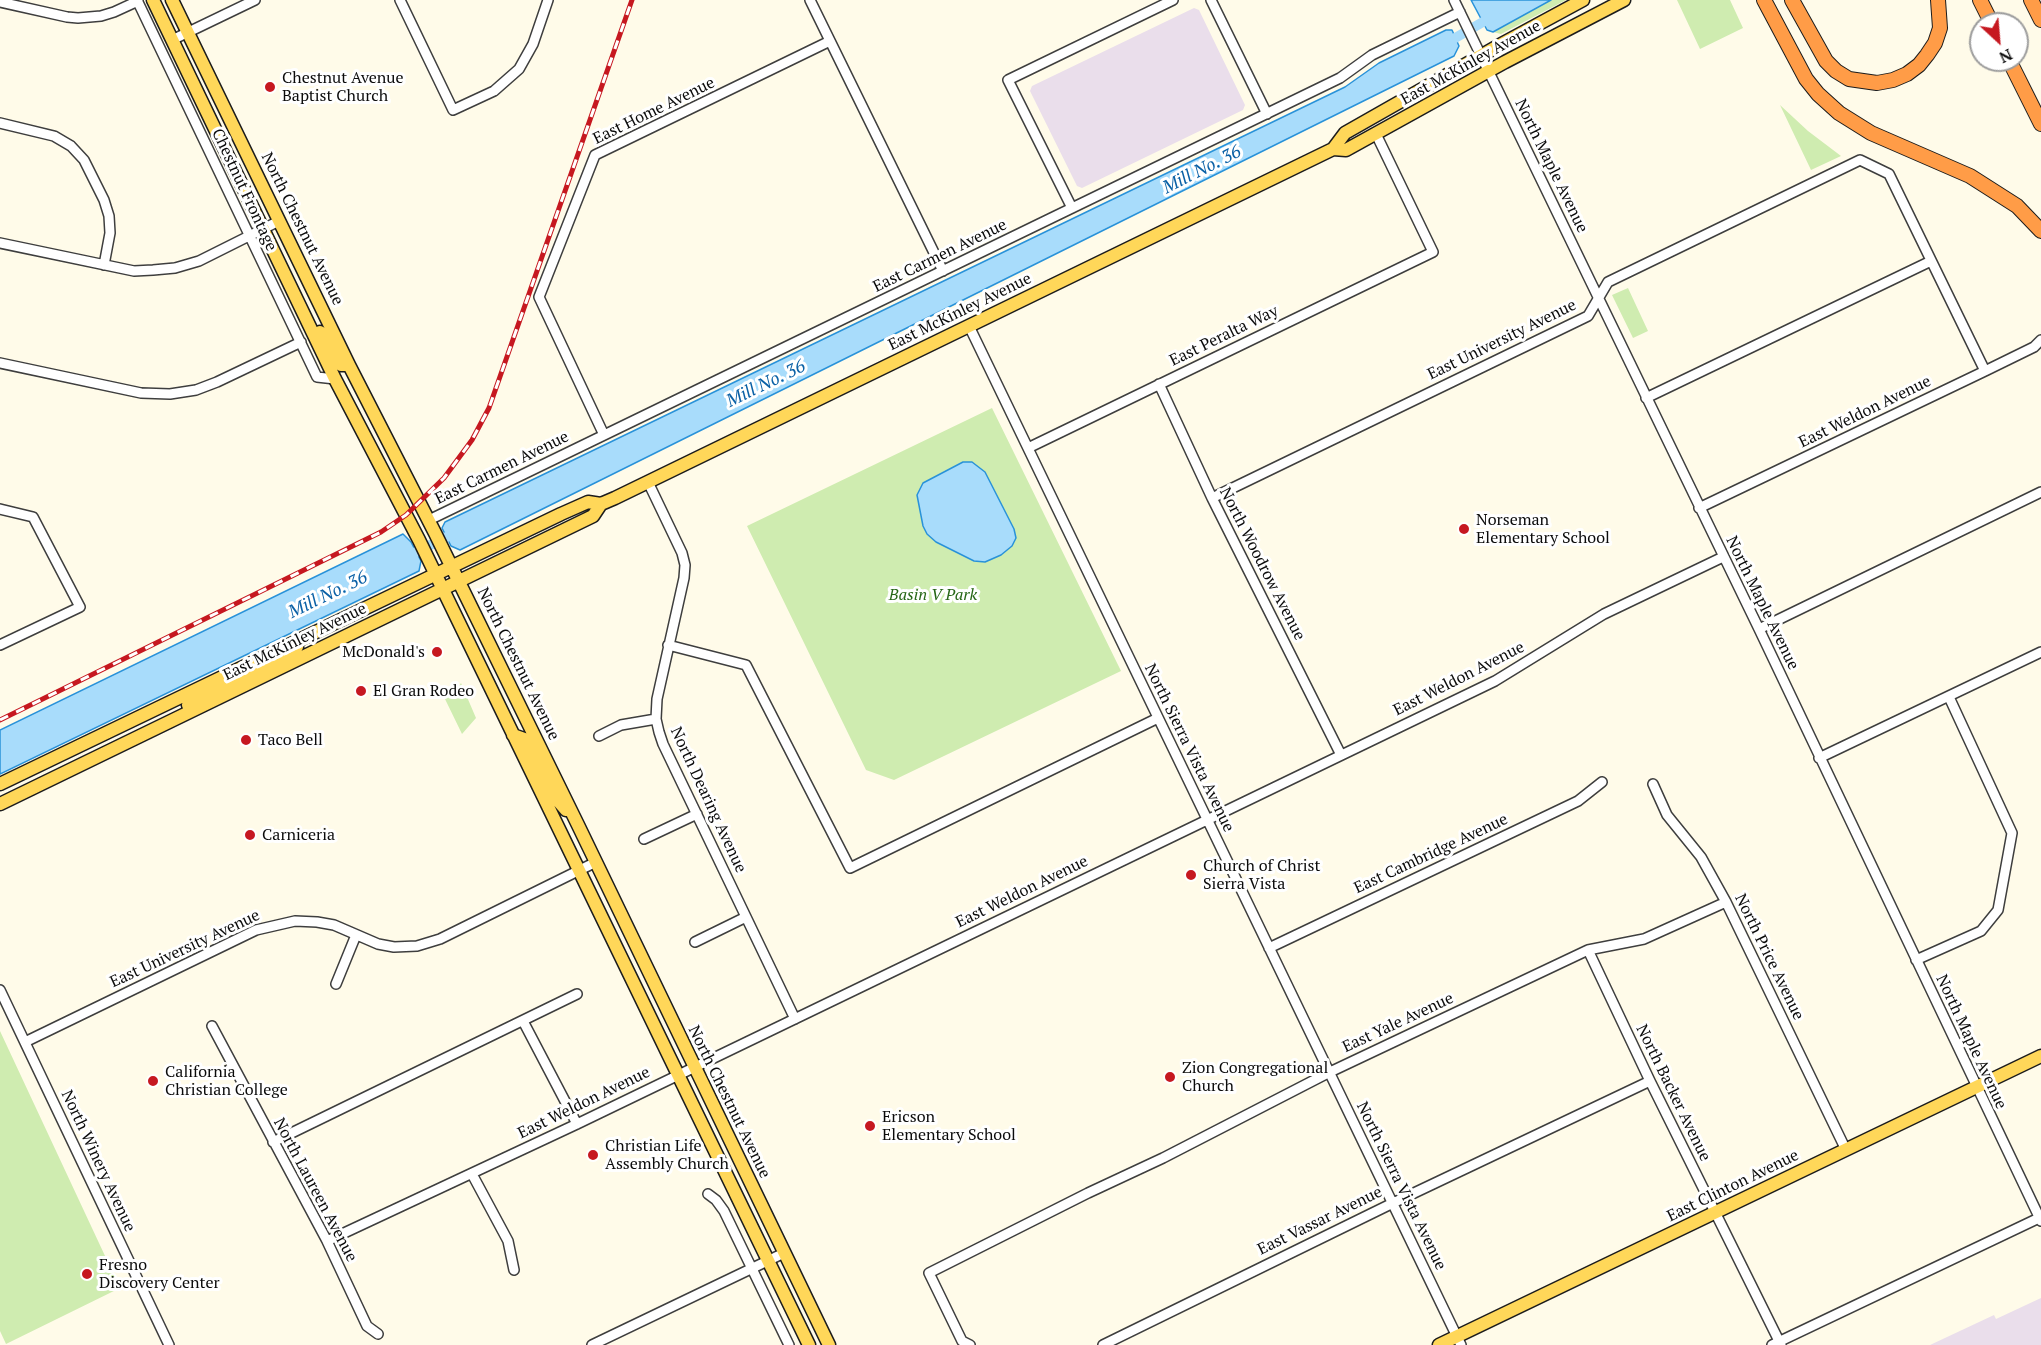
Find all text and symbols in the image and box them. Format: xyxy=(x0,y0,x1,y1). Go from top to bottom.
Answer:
north arrow xyxy=(1969,12,2029,72)
street label: East McKinley Avenue xyxy=(1398,17,1544,109)
text: N xyxy=(1996,44,2016,69)
place label: Chestnut Avenue Baptist Church xyxy=(282,68,404,106)
street label: East Home Avenue xyxy=(590,73,718,149)
marker: Chestnut Avenue Baptist Church xyxy=(263,80,277,94)
street label: North Maple Avenue xyxy=(1510,96,1592,236)
street label: Chestnut Frontage xyxy=(207,126,281,254)
water label: Mill No. 36 xyxy=(1159,141,1245,199)
street label: North Chestnut Avenue xyxy=(257,150,347,308)
street label: East Carmen Avenue xyxy=(870,215,1010,297)
street label: East McKinley Avenue xyxy=(885,269,1035,355)
street label: East University Avenue xyxy=(1424,296,1580,384)
street label: East Peralta Way xyxy=(1167,301,1281,371)
water label: Mill No. 36 xyxy=(723,356,809,412)
street label: East Weldon Avenue xyxy=(1796,372,1934,452)
street label: East Carmen Avenue xyxy=(432,427,572,509)
street label: North Woodrow Avenue xyxy=(1215,484,1309,644)
place label: Norseman Elementary School xyxy=(1476,510,1610,548)
marker: Norseman Elementary School xyxy=(1457,522,1471,536)
street label: North Maple Avenue xyxy=(1721,533,1803,673)
water label: Mill No. 36 xyxy=(285,567,371,623)
street label: North Chestnut Avenue xyxy=(473,585,563,743)
park label: Basin V Park xyxy=(889,585,977,605)
street label: East McKinley Avenue xyxy=(220,599,370,685)
street label: East Weldon Avenue xyxy=(1390,638,1528,720)
place label: McDonald's xyxy=(342,642,425,662)
marker: McDonald's xyxy=(430,645,444,659)
street label: North Sierra Vista Avenue xyxy=(1140,661,1238,835)
place label: El Gran Rodeo xyxy=(373,681,474,701)
marker: El Gran Rodeo xyxy=(354,684,368,698)
street label: North Dearing Avenue xyxy=(666,724,750,876)
place label: Taco Bell xyxy=(258,730,323,750)
marker: Taco Bell xyxy=(239,733,253,747)
street label: East Cambridge Avenue xyxy=(1351,810,1511,898)
place label: Carniceria xyxy=(262,825,335,845)
marker: Carniceria xyxy=(243,828,257,842)
street label: East Weldon Avenue xyxy=(953,852,1091,932)
place label: Church of Christ Sierra Vista xyxy=(1203,856,1320,894)
marker: Church of Christ Sierra Vista xyxy=(1184,868,1198,882)
street label: North Price Avenue xyxy=(1730,891,1808,1023)
street label: East University Avenue xyxy=(107,906,263,992)
street label: North Maple Avenue xyxy=(1931,972,2011,1112)
street label: East Yale Avenue xyxy=(1339,989,1457,1057)
street label: North Backer Avenue xyxy=(1632,1021,1714,1165)
street label: North Chestnut Avenue xyxy=(684,1023,774,1181)
place label: Zion Congregational Church xyxy=(1182,1058,1328,1096)
place label: California Christian College xyxy=(165,1062,288,1100)
street label: East Weldon Avenue xyxy=(515,1063,653,1143)
marker: Zion Congregational Church xyxy=(1163,1070,1177,1084)
marker: California Christian College xyxy=(146,1074,160,1088)
street label: North Winery Avenue xyxy=(57,1087,139,1235)
street label: North Sierra Vista Avenue xyxy=(1352,1099,1450,1273)
place label: Ericson Elementary School xyxy=(882,1107,1016,1145)
street label: North Laureen Avenue xyxy=(269,1115,361,1265)
marker: Ericson Elementary School xyxy=(863,1119,877,1133)
place label: Christian Life Assembly Church xyxy=(605,1136,729,1174)
street label: East Clinton Avenue xyxy=(1664,1146,1802,1226)
marker: Christian Life Assembly Church xyxy=(586,1148,600,1162)
street label: East Vassar Avenue xyxy=(1255,1183,1385,1259)
place label: Fresno Discovery Center xyxy=(99,1255,220,1293)
marker: Fresno Discovery Center xyxy=(80,1267,94,1281)

